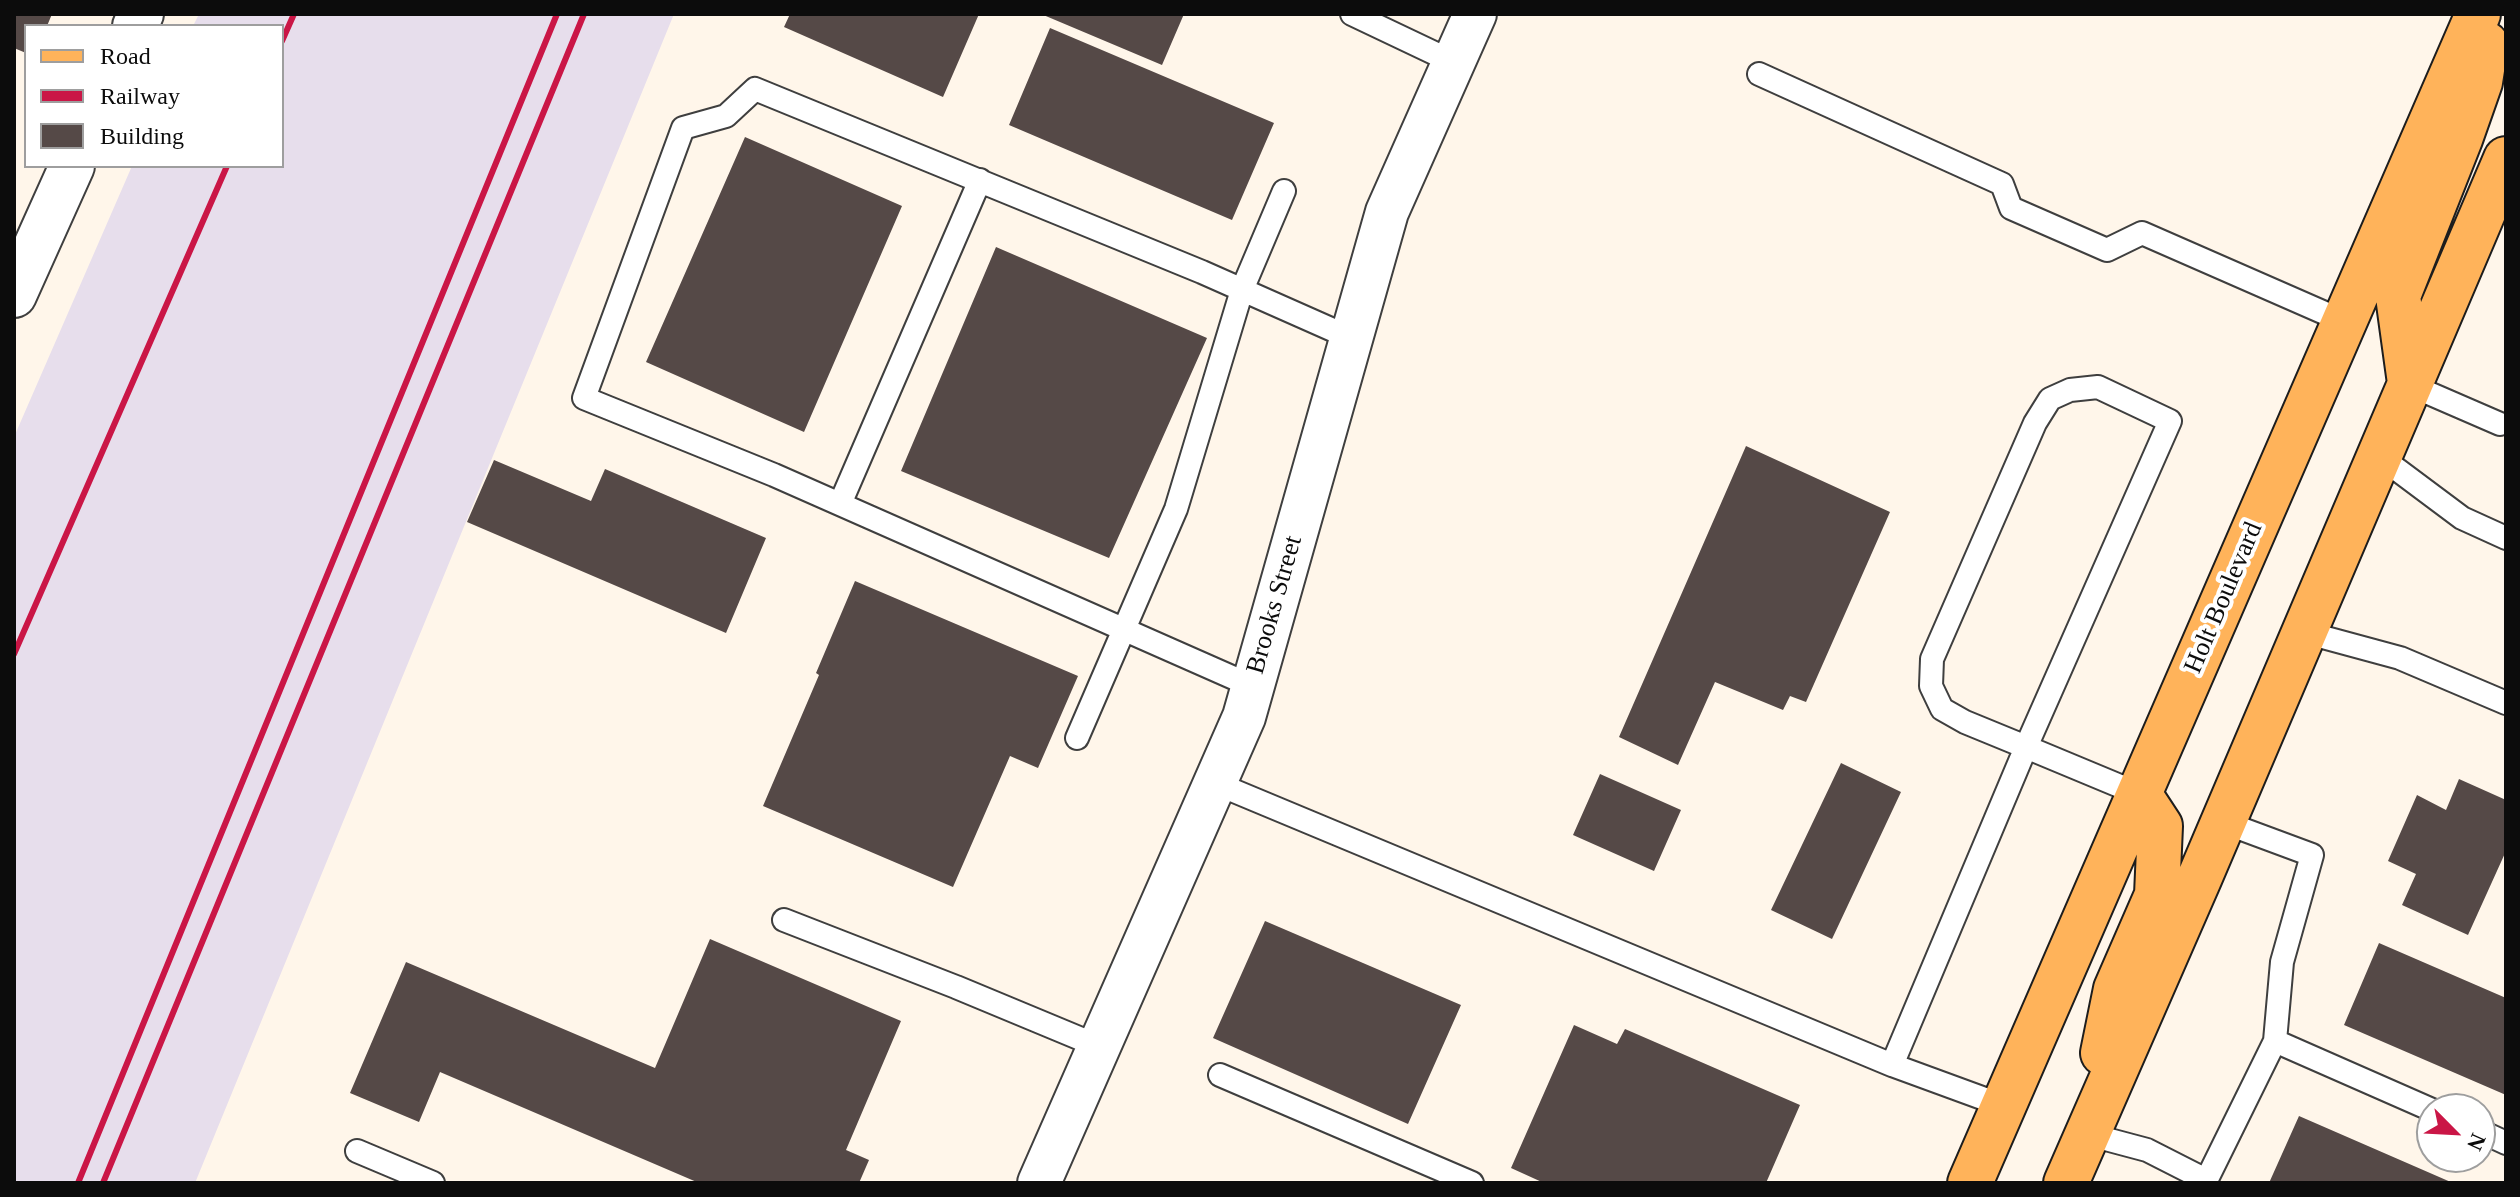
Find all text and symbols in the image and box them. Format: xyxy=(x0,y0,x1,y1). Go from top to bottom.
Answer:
legend xyxy=(24,24,284,168)
text: Road xyxy=(100,43,151,69)
text: Railway xyxy=(100,83,180,109)
text: Building xyxy=(100,123,184,149)
street label: Holt Boulevard xyxy=(2178,518,2270,678)
street label: Brooks Street xyxy=(1240,532,1310,678)
north arrow xyxy=(2416,1093,2496,1173)
text: N xyxy=(2462,1130,2491,1154)

